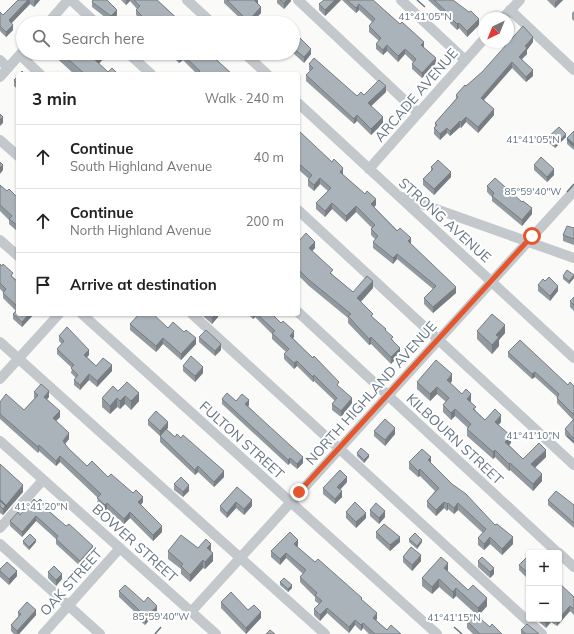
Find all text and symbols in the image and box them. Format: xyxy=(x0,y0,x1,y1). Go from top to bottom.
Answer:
text: 41°41'05"N xyxy=(398,10,452,23)
north arrow xyxy=(478,12,514,48)
search box xyxy=(16,16,300,60)
icon: search xyxy=(30,27,52,49)
text: Search here xyxy=(62,29,144,48)
street label: ARCADE AVENUE xyxy=(370,44,462,146)
text: 3 min xyxy=(32,88,77,109)
text: Walk · 240 m xyxy=(205,90,284,106)
text: 41°41'05"N xyxy=(506,133,560,146)
text: Continue xyxy=(70,139,133,158)
icon: ahead xyxy=(32,146,54,168)
text: 40 m xyxy=(254,149,284,165)
text: South Highland Avenue xyxy=(70,158,212,174)
street label: STRONG AVENUE xyxy=(395,174,495,266)
text: 85°59'40"W xyxy=(505,185,561,198)
text: Continue xyxy=(70,203,133,222)
icon: ahead xyxy=(32,210,54,232)
text: 200 m xyxy=(246,213,284,229)
text: North Highland Avenue xyxy=(70,222,211,238)
route start xyxy=(523,227,541,245)
icon: arrive xyxy=(32,274,54,296)
text: Arrive at destination xyxy=(70,275,217,294)
street label: NORTH HIGHLAND AVENUE xyxy=(302,317,440,469)
street label: KILBOURN STREET xyxy=(403,389,508,489)
street label: FULTON STREET xyxy=(196,397,289,483)
text: 41°41'10"N xyxy=(506,429,560,442)
route end xyxy=(290,483,308,501)
text: 41°41'20"N xyxy=(14,500,68,513)
street label: BOWER STREET xyxy=(89,500,182,586)
street label: OAK STREET xyxy=(36,544,106,620)
map controls xyxy=(526,550,562,622)
button: + xyxy=(526,550,562,586)
button: − xyxy=(526,586,562,622)
text: 85°59'40"W xyxy=(133,610,189,623)
text: 41°41'15"N xyxy=(427,611,481,624)

